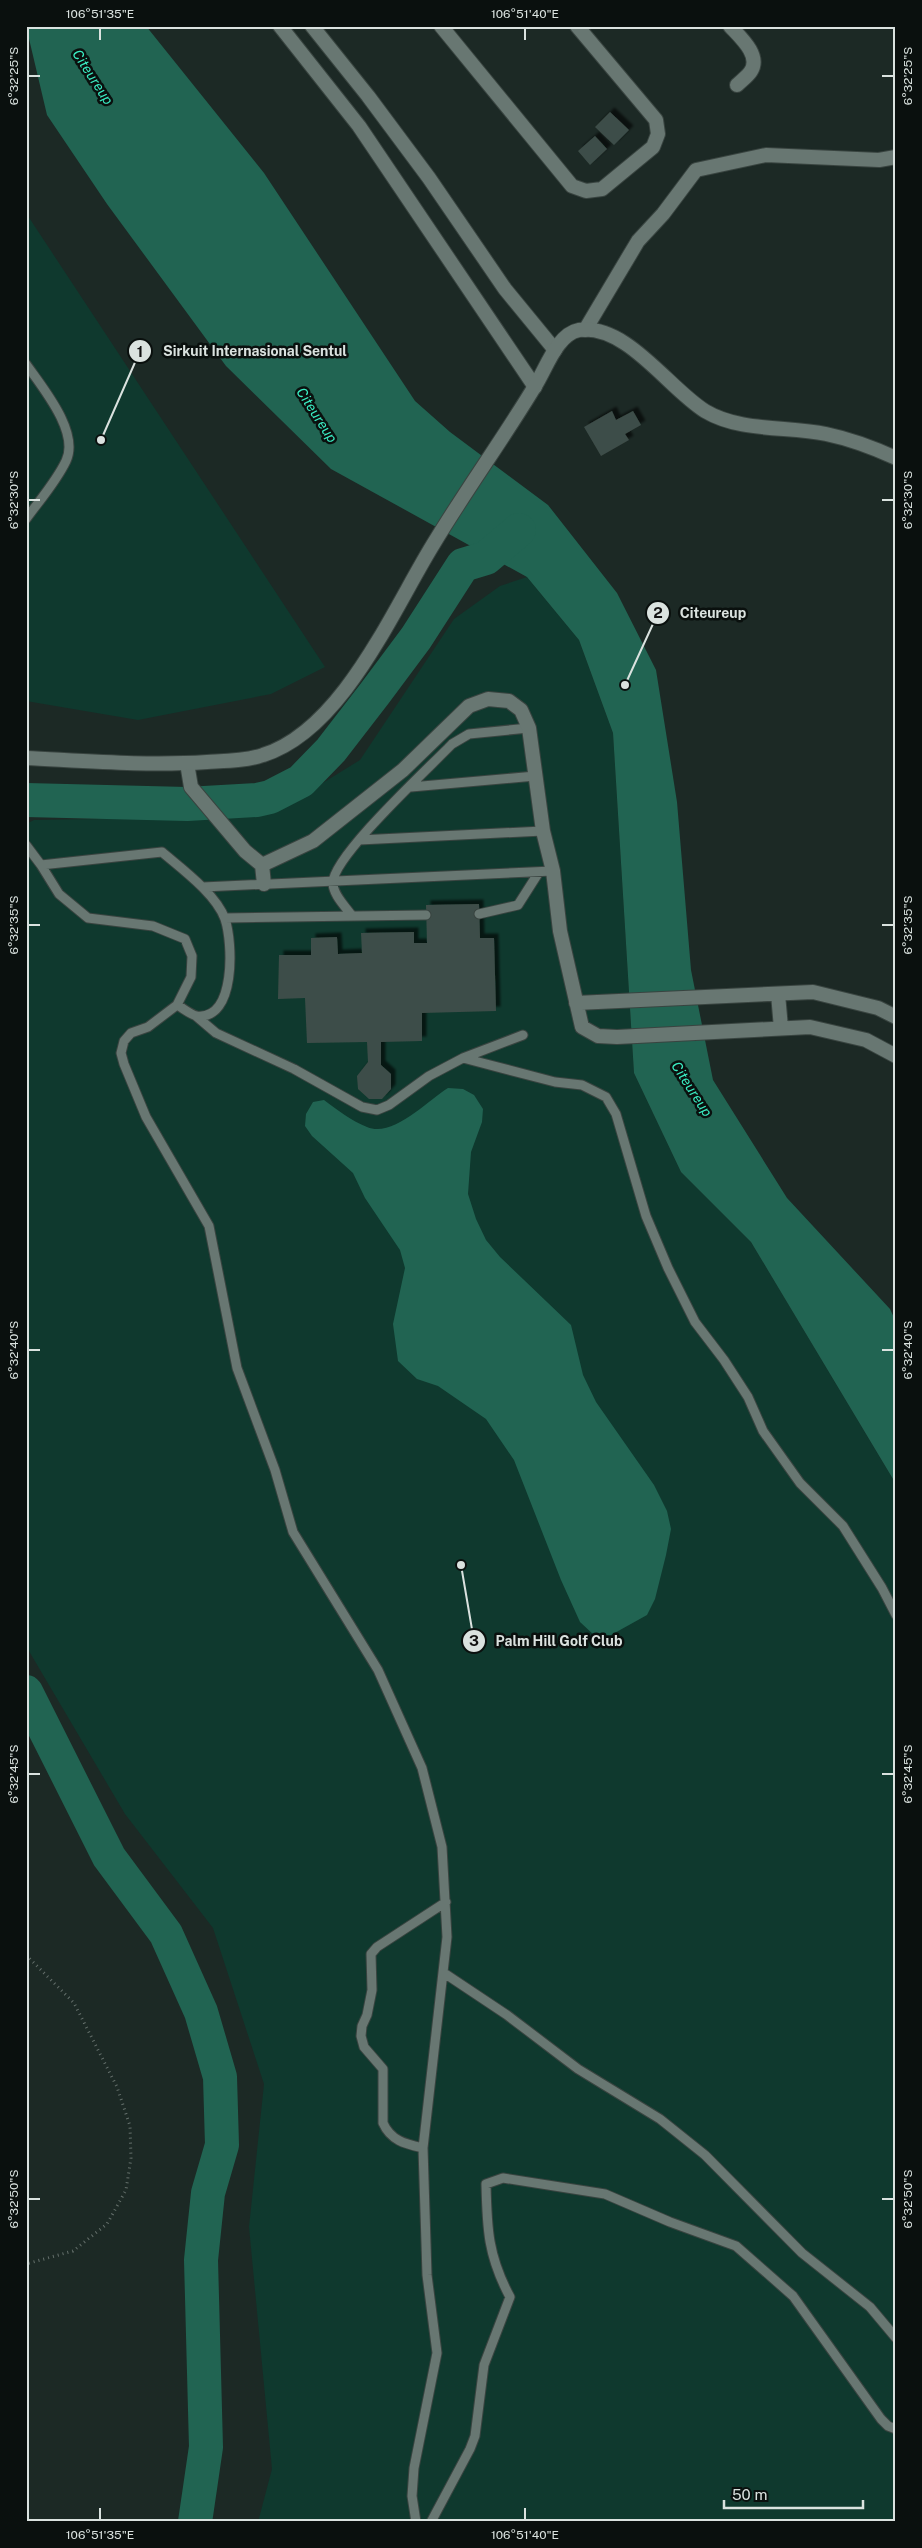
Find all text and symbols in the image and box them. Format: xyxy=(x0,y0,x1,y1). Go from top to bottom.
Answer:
text: 106°51'35"E xyxy=(66,7,134,21)
text: 106°51'40"E xyxy=(491,7,559,21)
text: 6°32'25"S xyxy=(7,47,21,105)
water label: Citeureup xyxy=(69,47,117,107)
text: 6°32'25"S xyxy=(901,47,915,105)
callout: Sirkuit Internasional Sentul xyxy=(128,337,357,366)
text: 1 xyxy=(137,343,143,360)
text: Sirkuit Internasional Sentul xyxy=(163,343,347,359)
water label: Citeureup xyxy=(293,385,341,445)
text: 6°32'30"S xyxy=(7,471,21,529)
text: 6°32'30"S xyxy=(901,471,915,529)
callout: Citeureup xyxy=(645,598,756,627)
text: 2 xyxy=(653,604,663,621)
text: Citeureup xyxy=(680,605,746,621)
text: 6°32'35"S xyxy=(7,895,21,955)
text: 6°32'35"S xyxy=(901,895,915,955)
water label: Citeureup xyxy=(668,1059,716,1119)
text: 6°32'40"S xyxy=(7,1321,21,1379)
text: 6°32'40"S xyxy=(901,1321,915,1379)
callout: Palm Hill Golf Club xyxy=(461,1627,633,1656)
text: 3 xyxy=(469,1632,479,1649)
text: Palm Hill Golf Club xyxy=(496,1633,622,1649)
text: 6°32'45"S xyxy=(7,1745,21,1804)
text: 6°32'45"S xyxy=(901,1745,915,1804)
text: 6°32'50"S xyxy=(7,2170,21,2228)
text: 6°32'50"S xyxy=(901,2170,915,2228)
scale bar xyxy=(724,2478,863,2510)
text: 50 m xyxy=(732,2486,767,2503)
text: 106°51'35"E xyxy=(66,2528,134,2542)
text: 106°51'40"E xyxy=(491,2528,559,2542)

